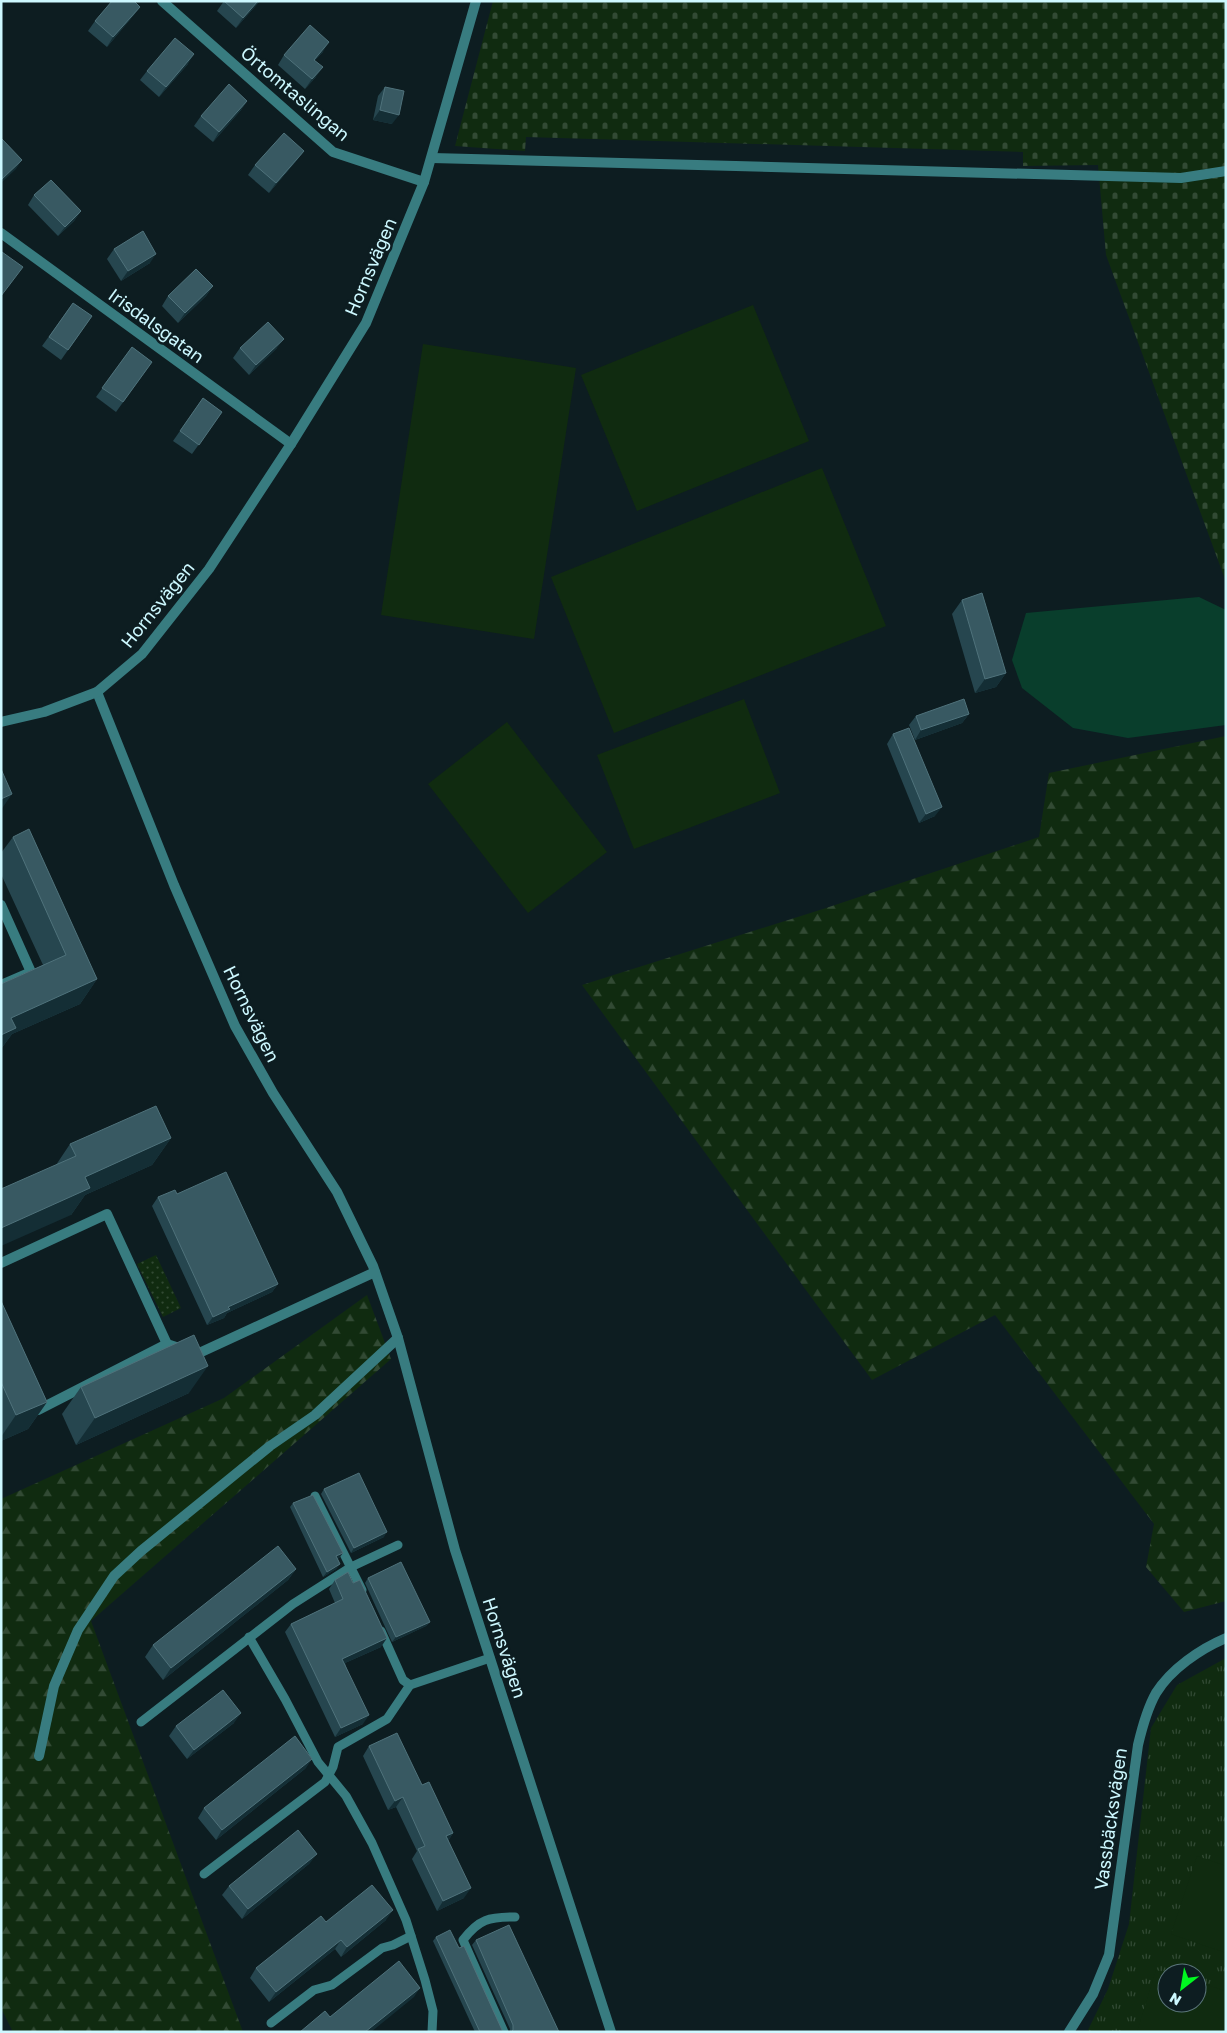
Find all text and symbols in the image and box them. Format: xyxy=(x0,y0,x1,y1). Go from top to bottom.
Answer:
street label: Örtomtaslingan xyxy=(237,41,355,145)
street label: Hornsvägen xyxy=(340,214,401,319)
street label: Irisdalsgatan xyxy=(104,283,209,367)
street label: Hornsvägen xyxy=(116,557,199,652)
street label: Hornsvägen xyxy=(219,962,285,1065)
street label: Hornsvägen xyxy=(478,1595,532,1701)
street label: Vassbäcksvägen xyxy=(1089,1746,1131,1891)
north arrow xyxy=(1157,1963,1207,2013)
text: N xyxy=(1166,1990,1184,2010)

